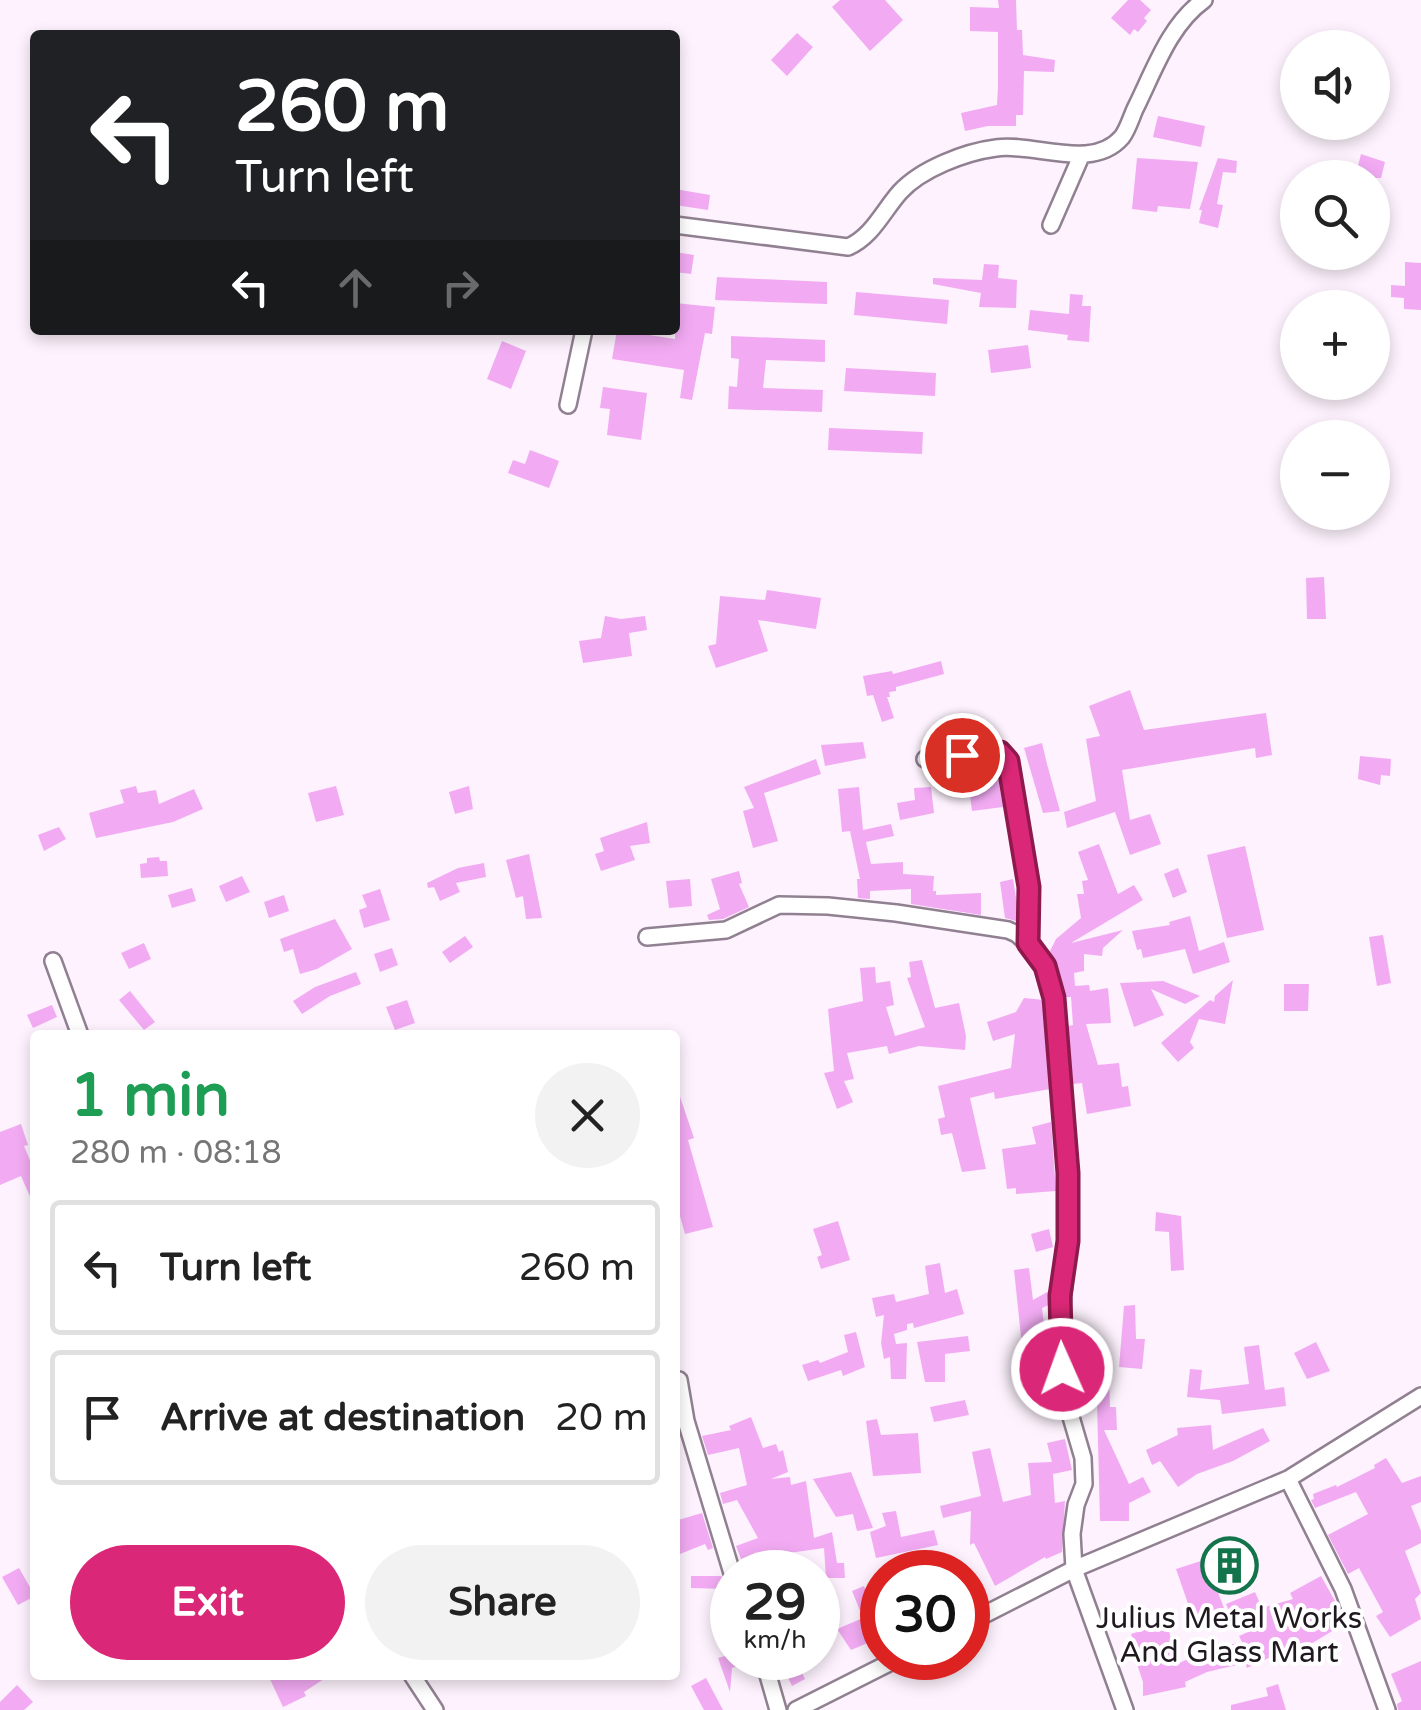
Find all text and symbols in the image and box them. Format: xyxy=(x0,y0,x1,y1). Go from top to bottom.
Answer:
map controls xyxy=(1280,30,1390,530)
button: sound xyxy=(1280,30,1390,140)
text: 260 m xyxy=(235,66,449,150)
icon: left xyxy=(70,70,200,200)
text: Turn left xyxy=(235,151,414,205)
button: search xyxy=(1280,160,1390,270)
icon: left xyxy=(223,260,278,315)
icon: ahead xyxy=(328,260,383,315)
icon: right xyxy=(433,260,488,315)
button: + xyxy=(1280,290,1390,400)
button: − xyxy=(1280,420,1390,530)
pin xyxy=(920,713,1005,798)
icon: arrive xyxy=(935,728,990,783)
text: 1 min xyxy=(70,1060,230,1132)
button: close xyxy=(535,1063,640,1168)
text: 280 m · 08:18 xyxy=(70,1134,282,1172)
icon: left xyxy=(75,1240,130,1295)
text: Turn left xyxy=(160,1245,311,1291)
text: 260 m xyxy=(519,1245,635,1291)
position arrow xyxy=(1010,1317,1114,1421)
icon: arrive xyxy=(75,1390,130,1445)
text: Arrive at destination xyxy=(160,1395,525,1441)
text: 20 m xyxy=(555,1395,648,1441)
building icon: Julius Metal Works And Glass Mart xyxy=(1199,1535,1259,1595)
button: Exit xyxy=(70,1545,345,1660)
button: Share xyxy=(365,1545,640,1660)
speed limit sign: 30 xyxy=(860,1550,990,1680)
text: 29 xyxy=(744,1573,806,1633)
place label: Julius Metal Works And Glass Mart xyxy=(1096,1600,1362,1671)
text: km/h xyxy=(744,1625,806,1655)

